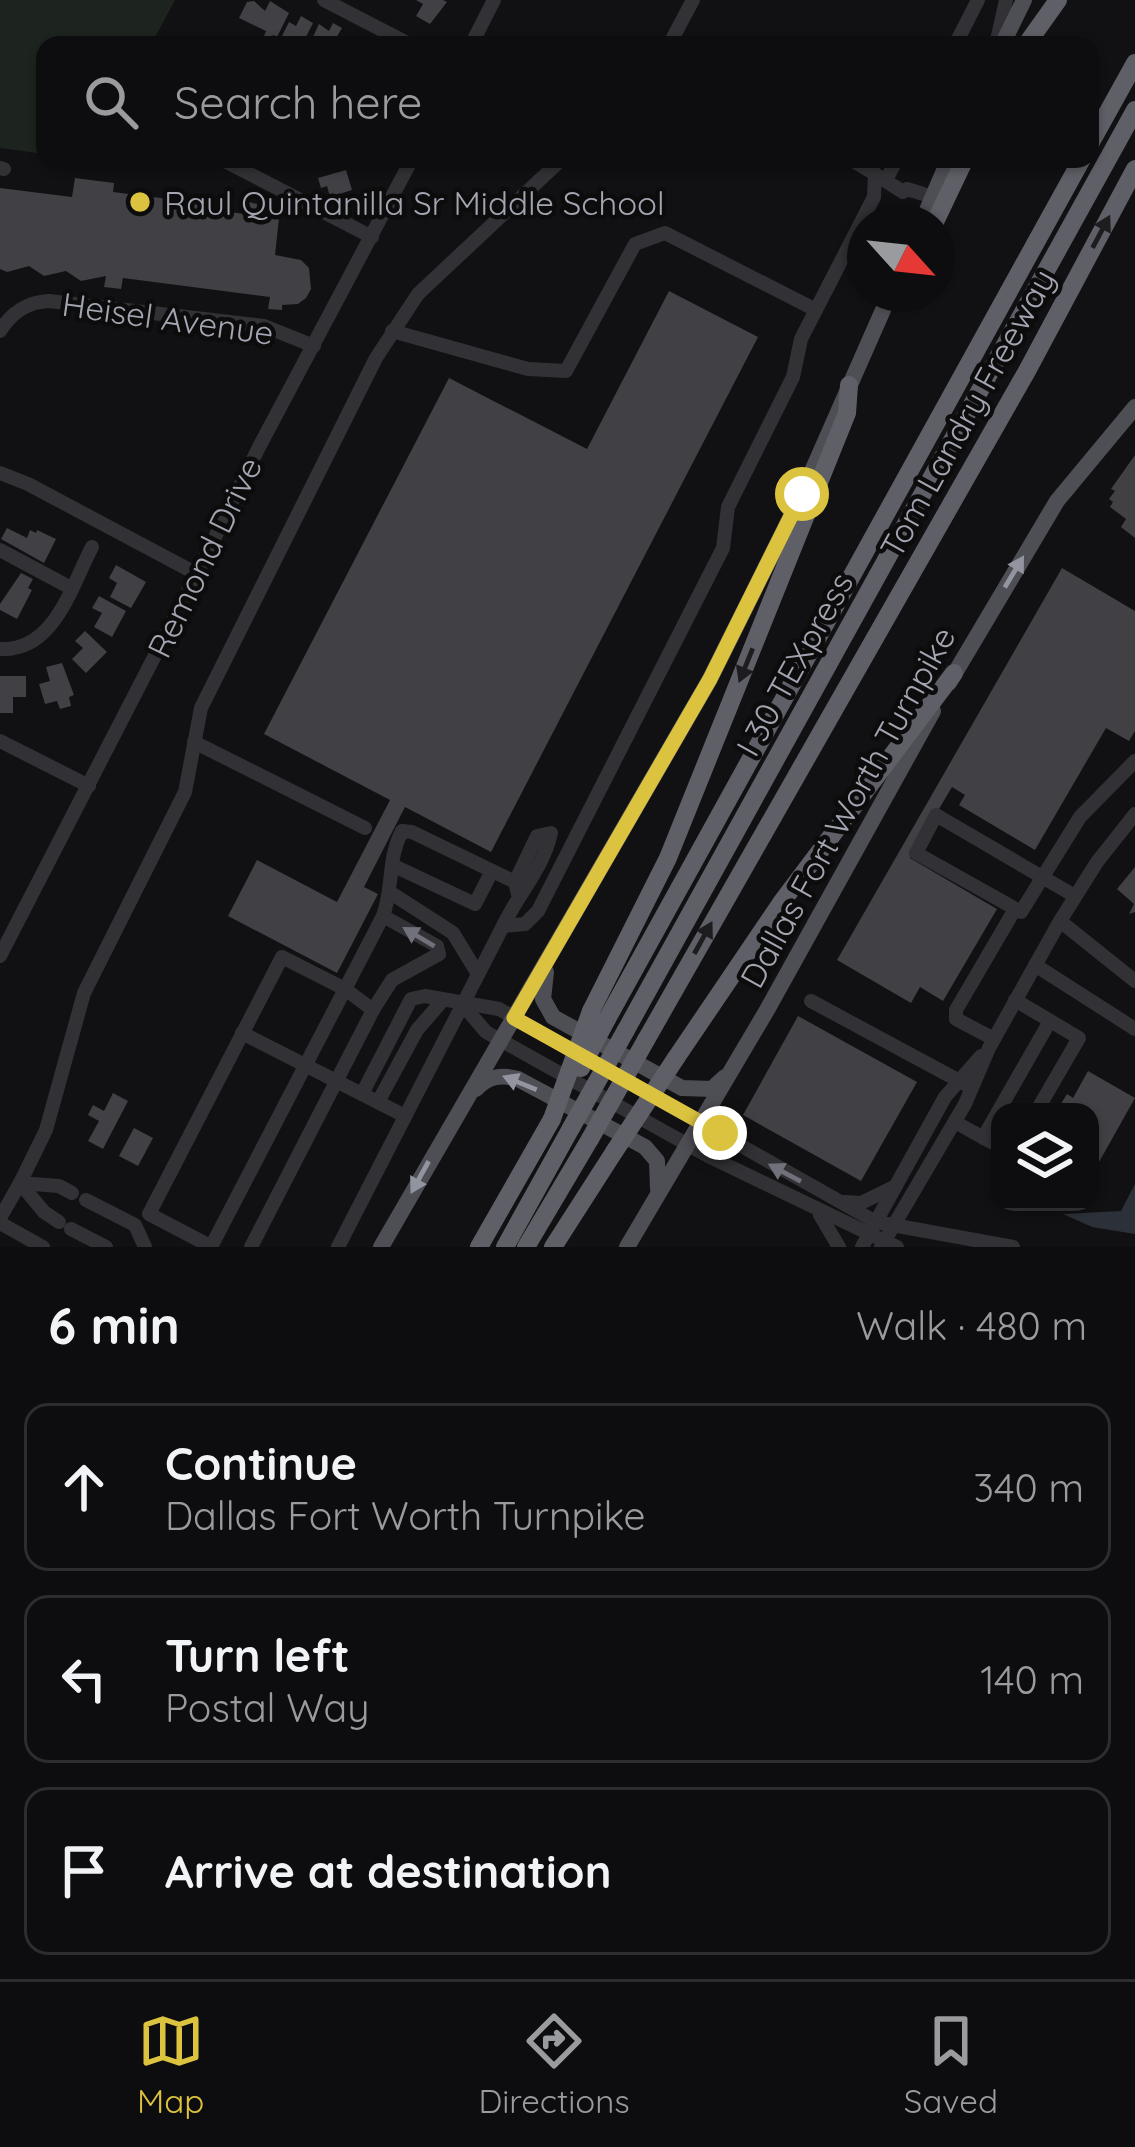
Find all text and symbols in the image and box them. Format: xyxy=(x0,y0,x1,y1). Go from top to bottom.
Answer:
search box xyxy=(36,36,1099,168)
icon: search xyxy=(78,69,144,135)
text: Search here xyxy=(174,74,422,130)
place label: Raul Quintanilla Sr Middle School xyxy=(164,182,665,223)
marker: Raul Quintanilla Sr Middle School xyxy=(127,189,153,215)
north arrow xyxy=(847,204,955,312)
one-way arrow xyxy=(1090,215,1111,250)
street label: Tom Landry Freeway xyxy=(871,262,1063,564)
street label: Heisel Avenue xyxy=(60,283,276,353)
street label: Remond Drive xyxy=(138,450,270,664)
route start xyxy=(775,467,829,521)
one-way arrow xyxy=(1003,555,1024,589)
street label: I 30 TEXpress xyxy=(727,565,861,763)
street label: Dallas Fort Worth Turnpike xyxy=(731,619,963,995)
one-way arrow xyxy=(735,648,754,684)
one-way arrow xyxy=(692,921,713,955)
one-way arrow xyxy=(402,928,436,949)
one-way arrow xyxy=(502,1073,538,1092)
map controls xyxy=(991,1103,1099,1211)
button: layers xyxy=(991,1103,1099,1211)
route end xyxy=(693,1106,747,1160)
one-way arrow xyxy=(410,1160,431,1194)
one-way arrow xyxy=(768,1163,803,1183)
text: 6 min xyxy=(48,1293,180,1357)
text: Walk · 480 m xyxy=(856,1301,1087,1350)
text: Continue xyxy=(165,1435,357,1491)
icon: ahead xyxy=(51,1454,117,1520)
text: 340 m xyxy=(974,1463,1084,1512)
text: Dallas Fort Worth Turnpike xyxy=(165,1491,645,1540)
text: Turn left xyxy=(165,1627,350,1683)
icon: left xyxy=(51,1646,117,1712)
text: 140 m xyxy=(980,1655,1084,1704)
text: Postal Way xyxy=(165,1683,369,1732)
icon: arrive xyxy=(51,1838,117,1904)
text: Arrive at destination xyxy=(165,1843,611,1899)
tab: Map xyxy=(137,2008,204,2121)
tab: Directions xyxy=(478,2008,630,2121)
tab: Saved xyxy=(904,2008,998,2121)

